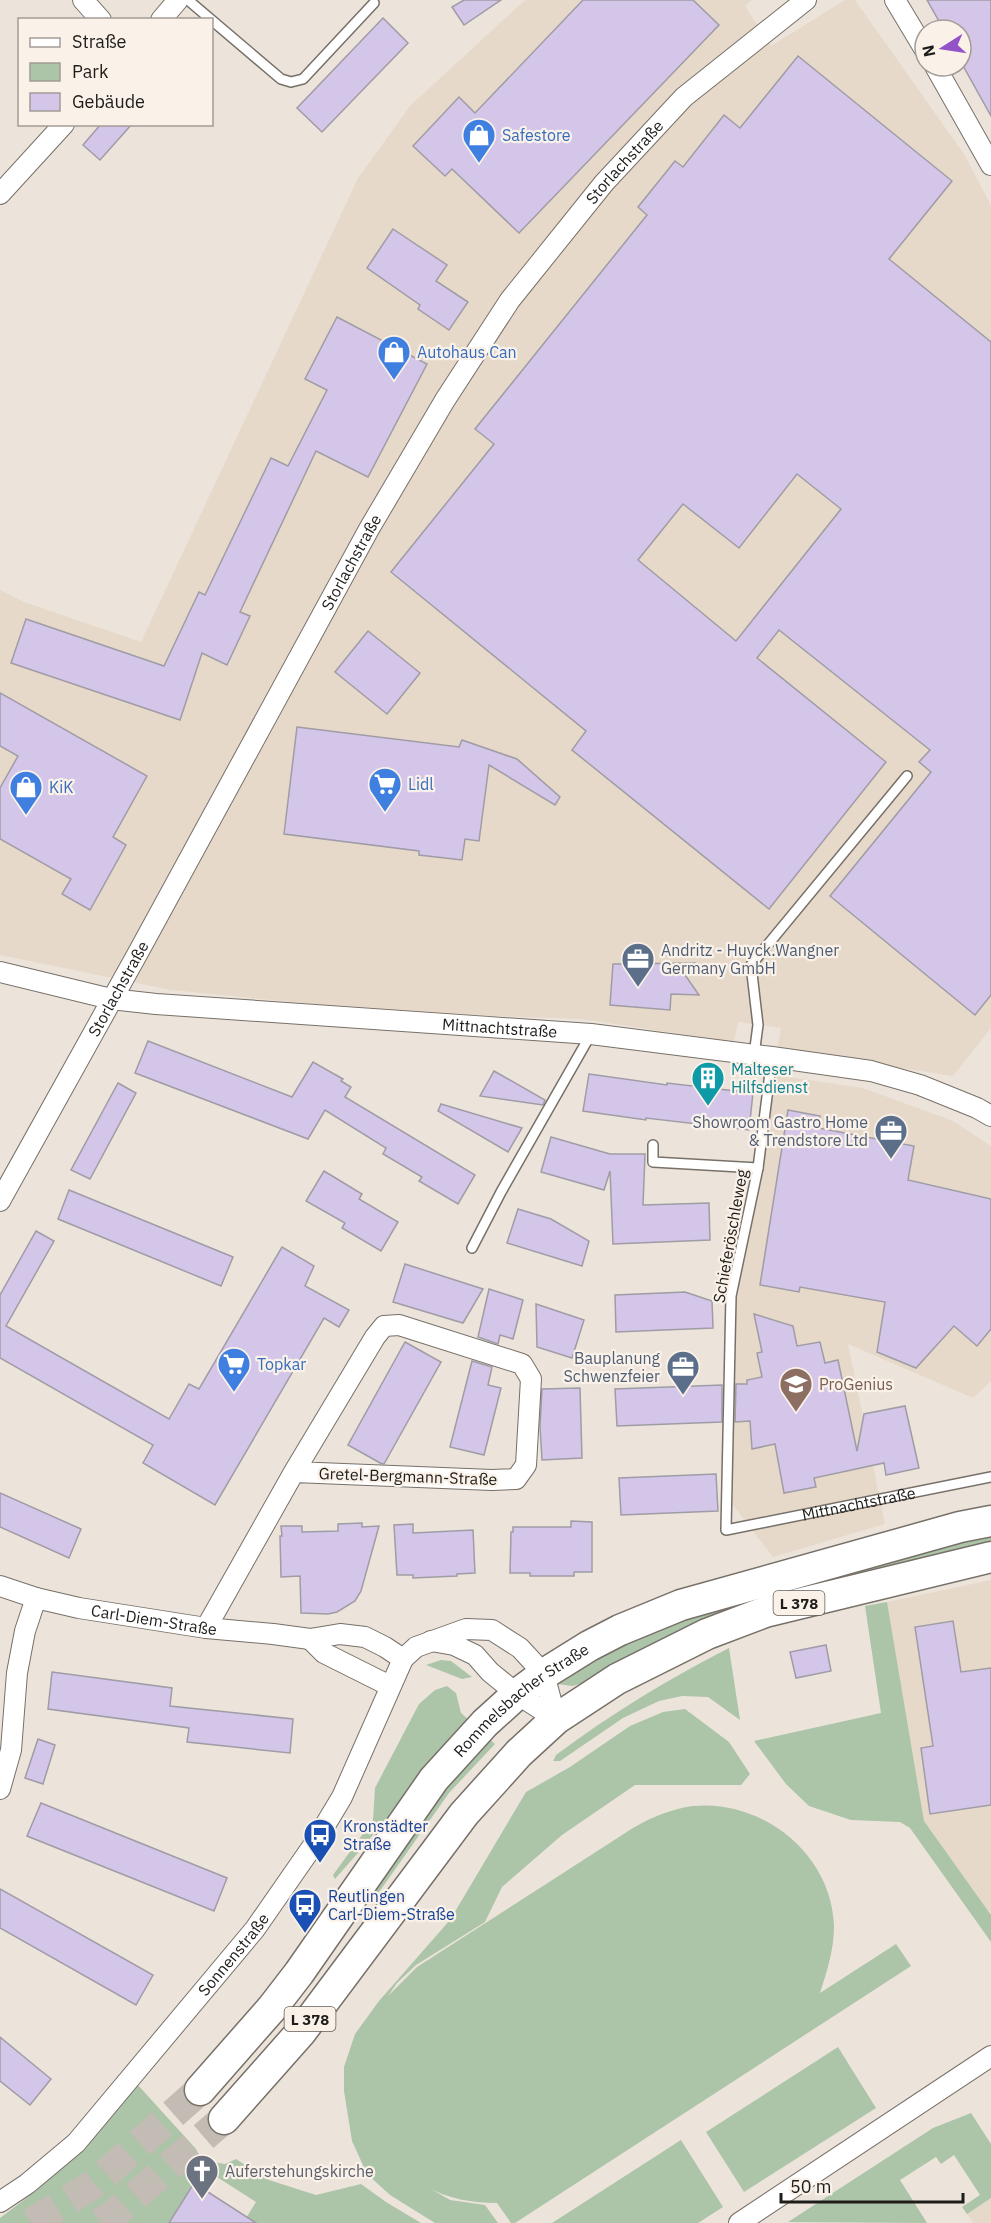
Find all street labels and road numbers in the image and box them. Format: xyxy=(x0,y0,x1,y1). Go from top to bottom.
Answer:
street label: Storlachstraße xyxy=(581,116,668,208)
street label: Storlachstraße xyxy=(317,510,386,614)
street label: Storlachstraße xyxy=(83,937,153,1040)
street label: Mittnachtstraße xyxy=(441,1014,558,1042)
street label: Schieferöschleweg xyxy=(708,1167,752,1304)
street label: Gretel-Bergmann-Straße xyxy=(318,1463,498,1489)
street label: Mittnachtstraße xyxy=(800,1482,917,1525)
road number: L 378 xyxy=(774,1591,824,1615)
street label: Carl-Diem-Straße xyxy=(90,1600,218,1639)
street label: Rommelsbacher Straße xyxy=(449,1639,592,1761)
street label: Sonnenstraße xyxy=(194,1909,273,2000)
road number: L 378 xyxy=(284,2007,336,2031)

